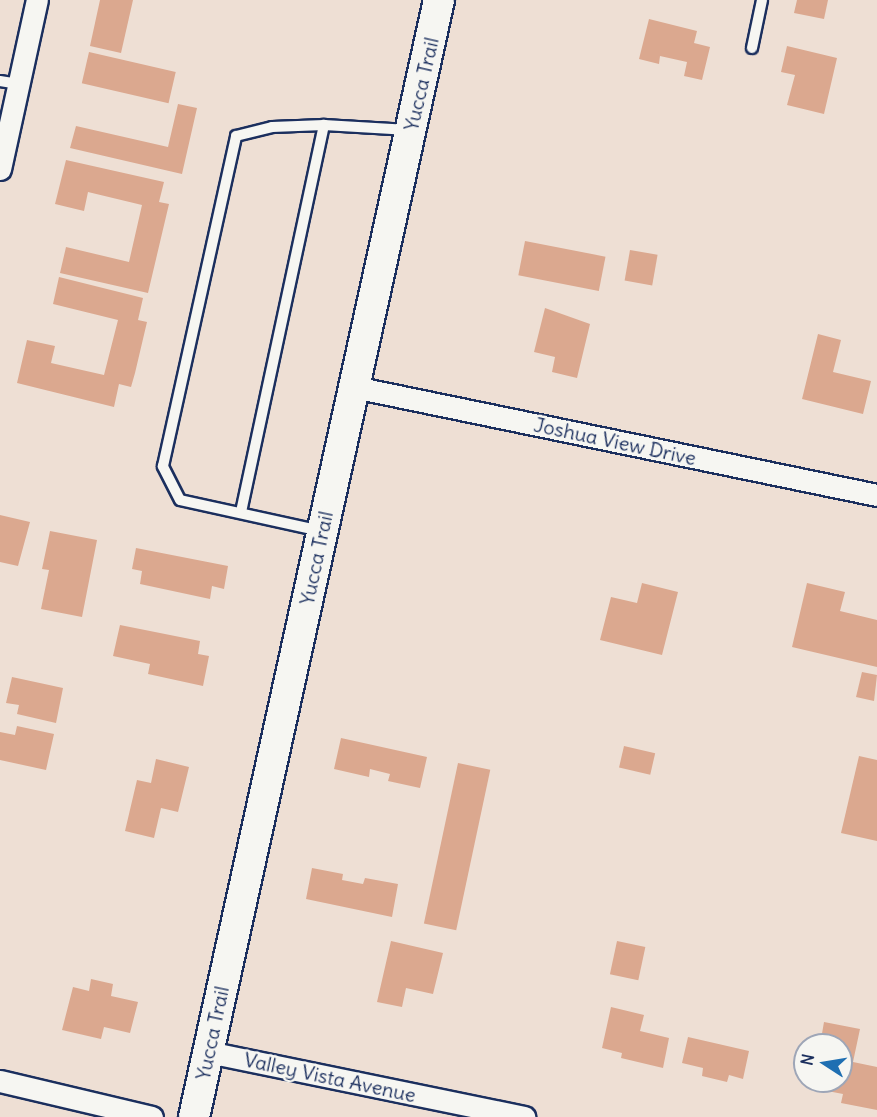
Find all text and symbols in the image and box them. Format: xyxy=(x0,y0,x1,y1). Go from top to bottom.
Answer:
street label: Yucca Trail xyxy=(399,35,443,133)
street label: Joshua View Drive xyxy=(532,412,698,470)
street label: Yucca Trail xyxy=(294,509,338,607)
street label: Yucca Trail xyxy=(190,984,234,1082)
north arrow xyxy=(793,1033,853,1093)
street label: Valley Vista Avenue xyxy=(242,1047,418,1107)
text: N xyxy=(796,1052,818,1067)

